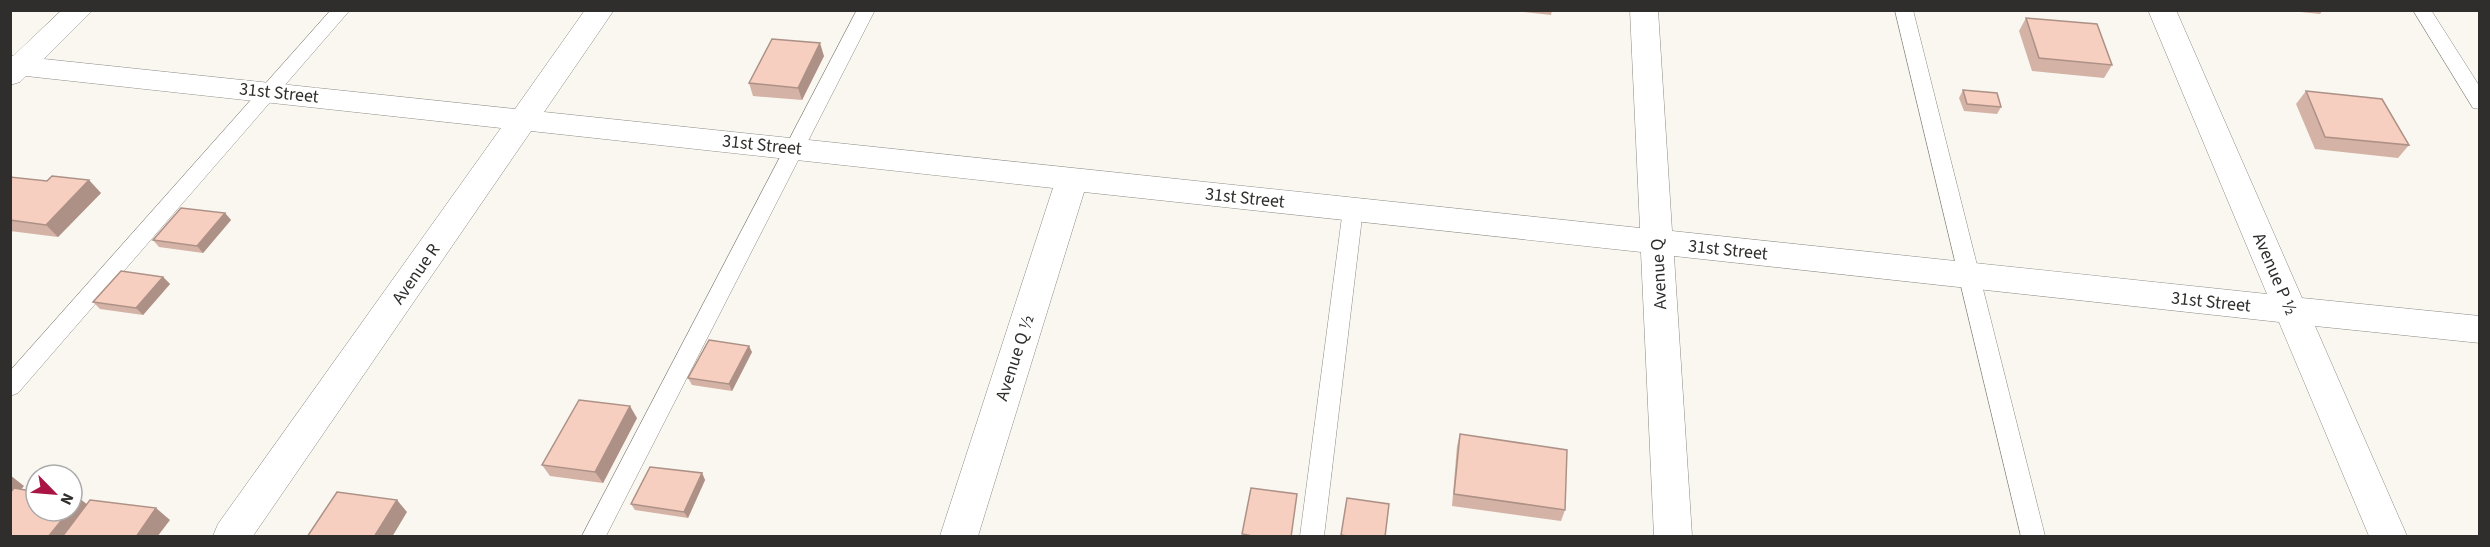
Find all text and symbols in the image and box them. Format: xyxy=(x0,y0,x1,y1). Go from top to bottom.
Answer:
street label: 31st Street xyxy=(238,76,320,110)
street label: 31st Street xyxy=(721,128,803,162)
street label: 31st Street xyxy=(1204,181,1286,215)
street label: Avenue P ½ xyxy=(2246,229,2304,319)
street label: 31st Street xyxy=(1687,233,1769,267)
street label: Avenue R xyxy=(386,238,446,310)
street label: Avenue Q xyxy=(1645,238,1673,310)
street label: 31st Street xyxy=(2170,285,2252,319)
street label: Avenue Q ½ xyxy=(989,312,1041,404)
north arrow xyxy=(24,463,84,523)
text: N xyxy=(54,489,79,508)

